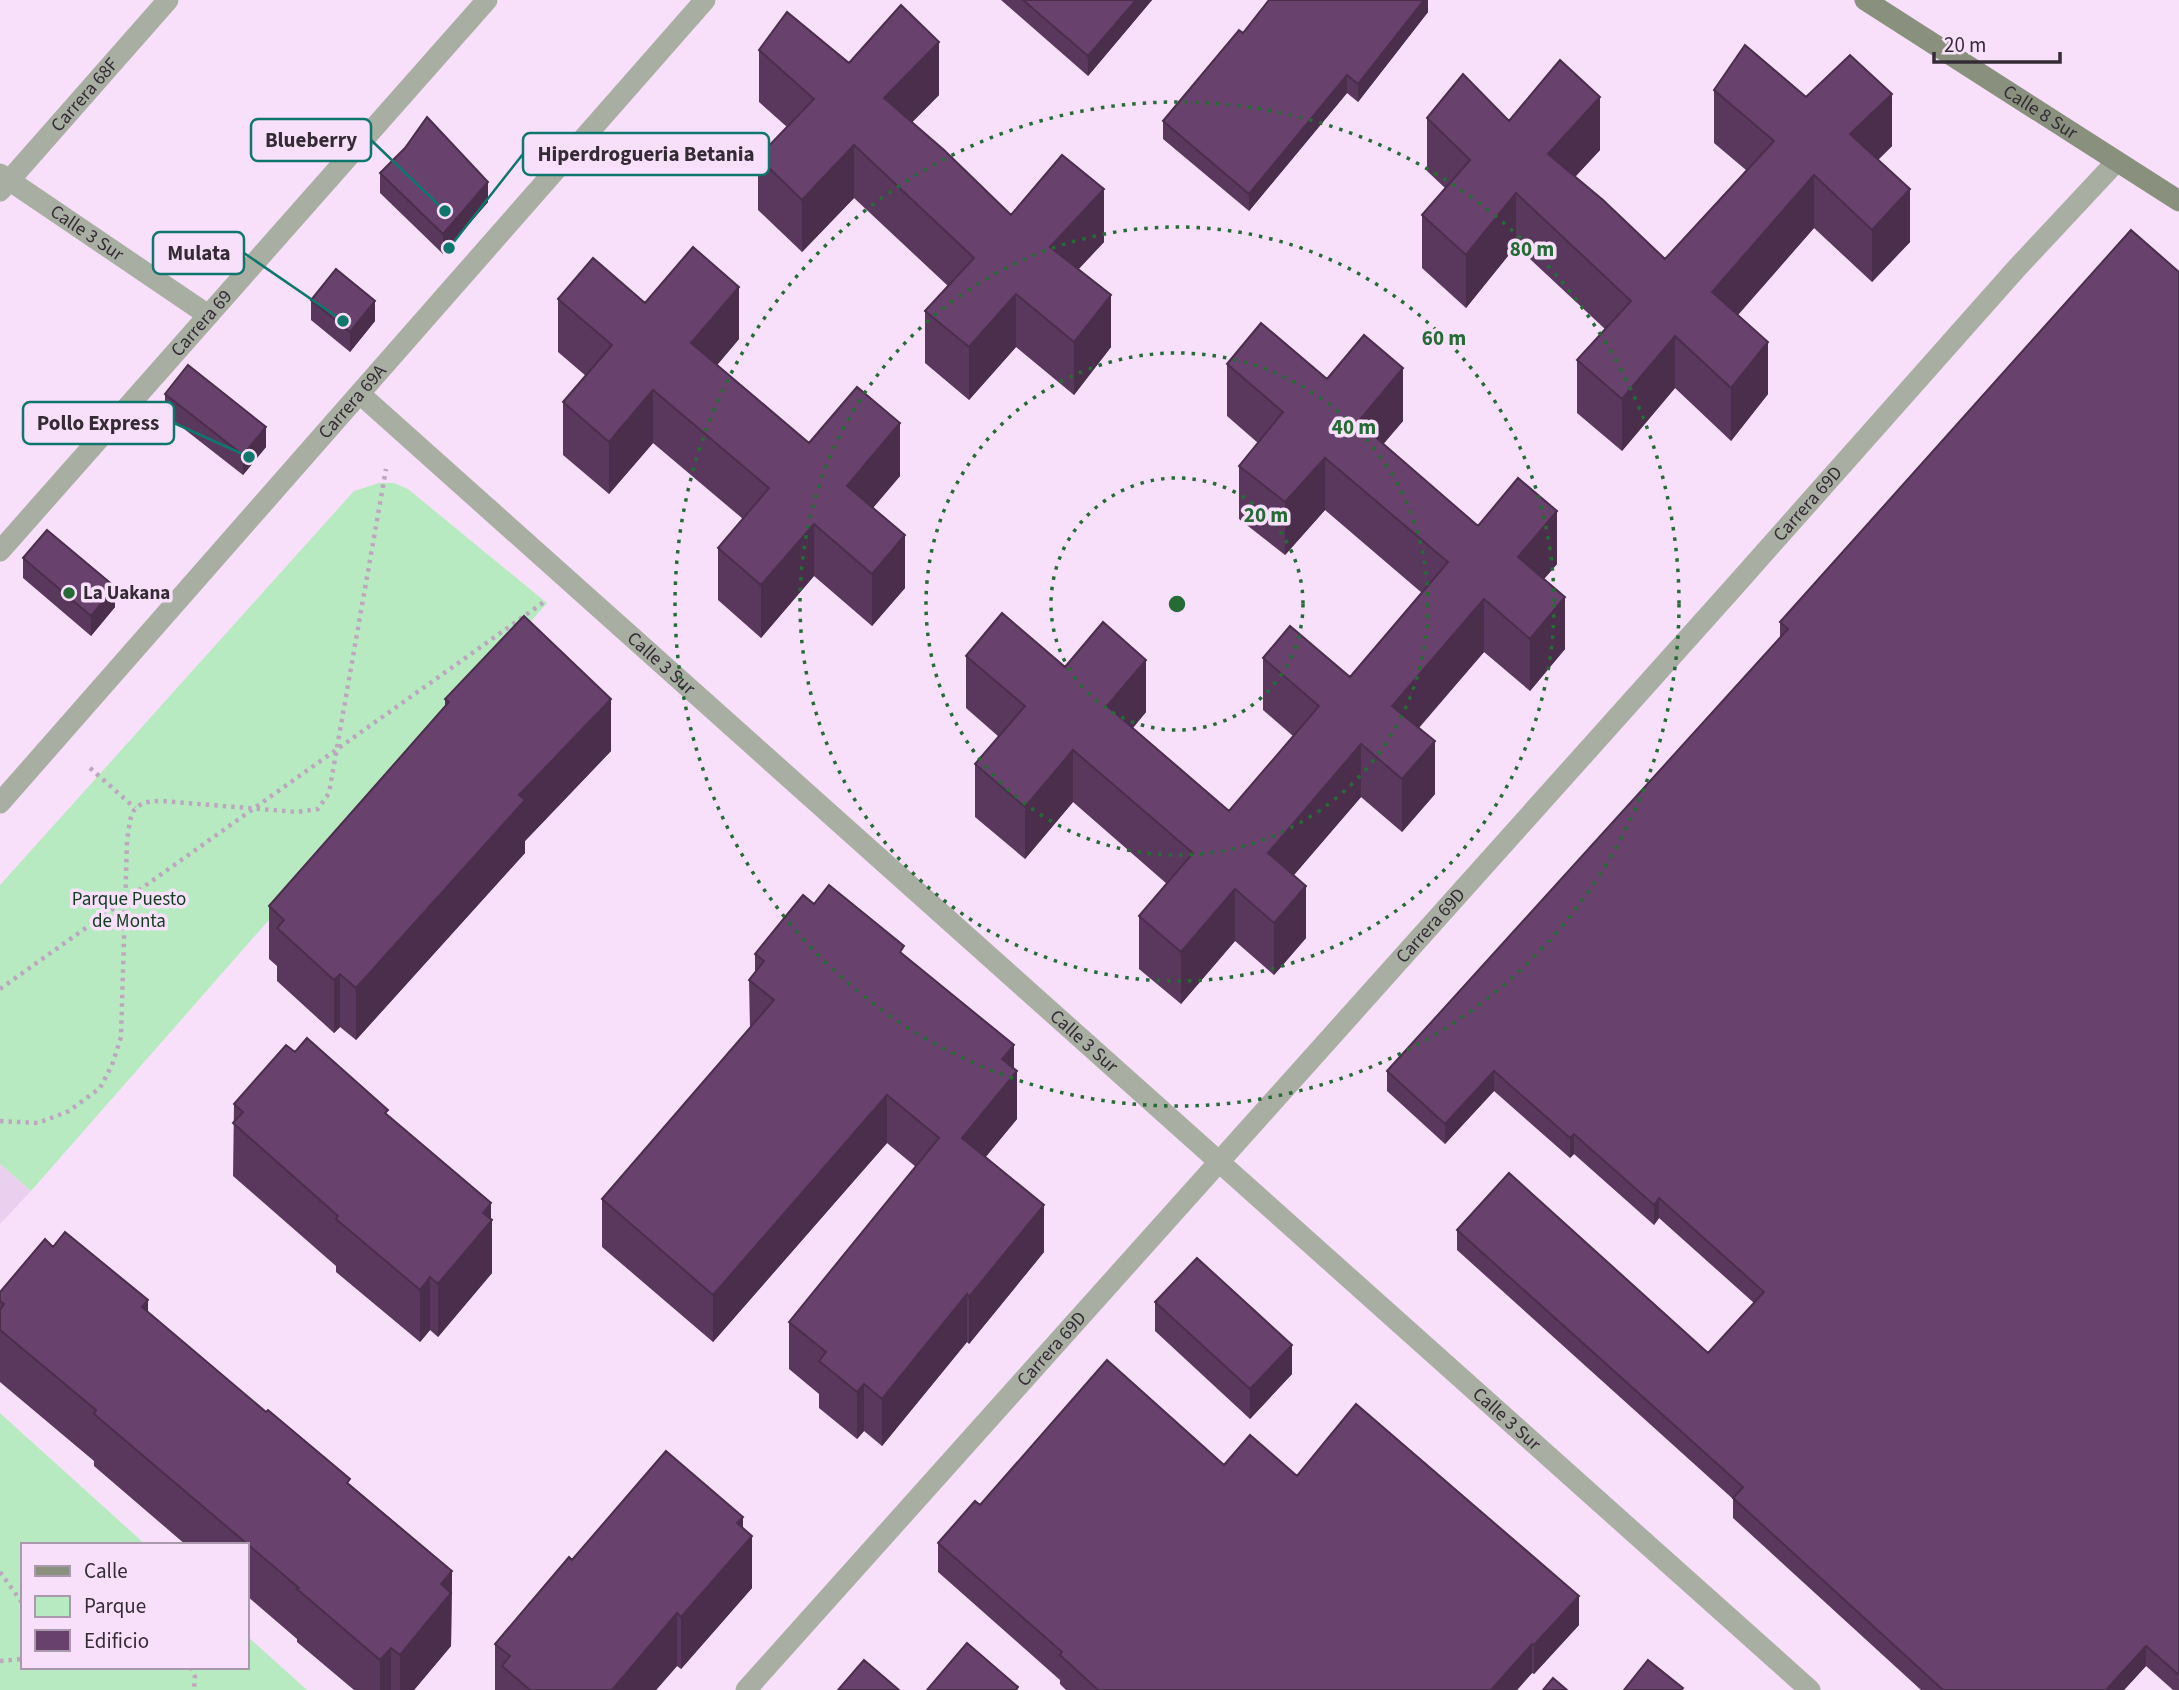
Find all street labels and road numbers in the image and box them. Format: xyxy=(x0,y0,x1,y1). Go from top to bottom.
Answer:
street label: Carrera 68F xyxy=(44,52,125,138)
street label: Calle 8 Sur xyxy=(1998,78,2083,146)
street label: Calle 3 Sur xyxy=(45,198,129,268)
street label: Carrera 69 xyxy=(164,284,238,363)
street label: Carrera 69A xyxy=(312,358,393,445)
street label: Carrera 69D xyxy=(1767,460,1849,548)
street label: Calle 3 Sur xyxy=(621,625,702,701)
street label: Carrera 69D xyxy=(1389,882,1472,969)
street label: Calle 3 Sur xyxy=(1044,1003,1124,1079)
street label: Carrera 69D xyxy=(1010,1305,1093,1392)
street label: Calle 3 Sur xyxy=(1466,1381,1547,1457)

